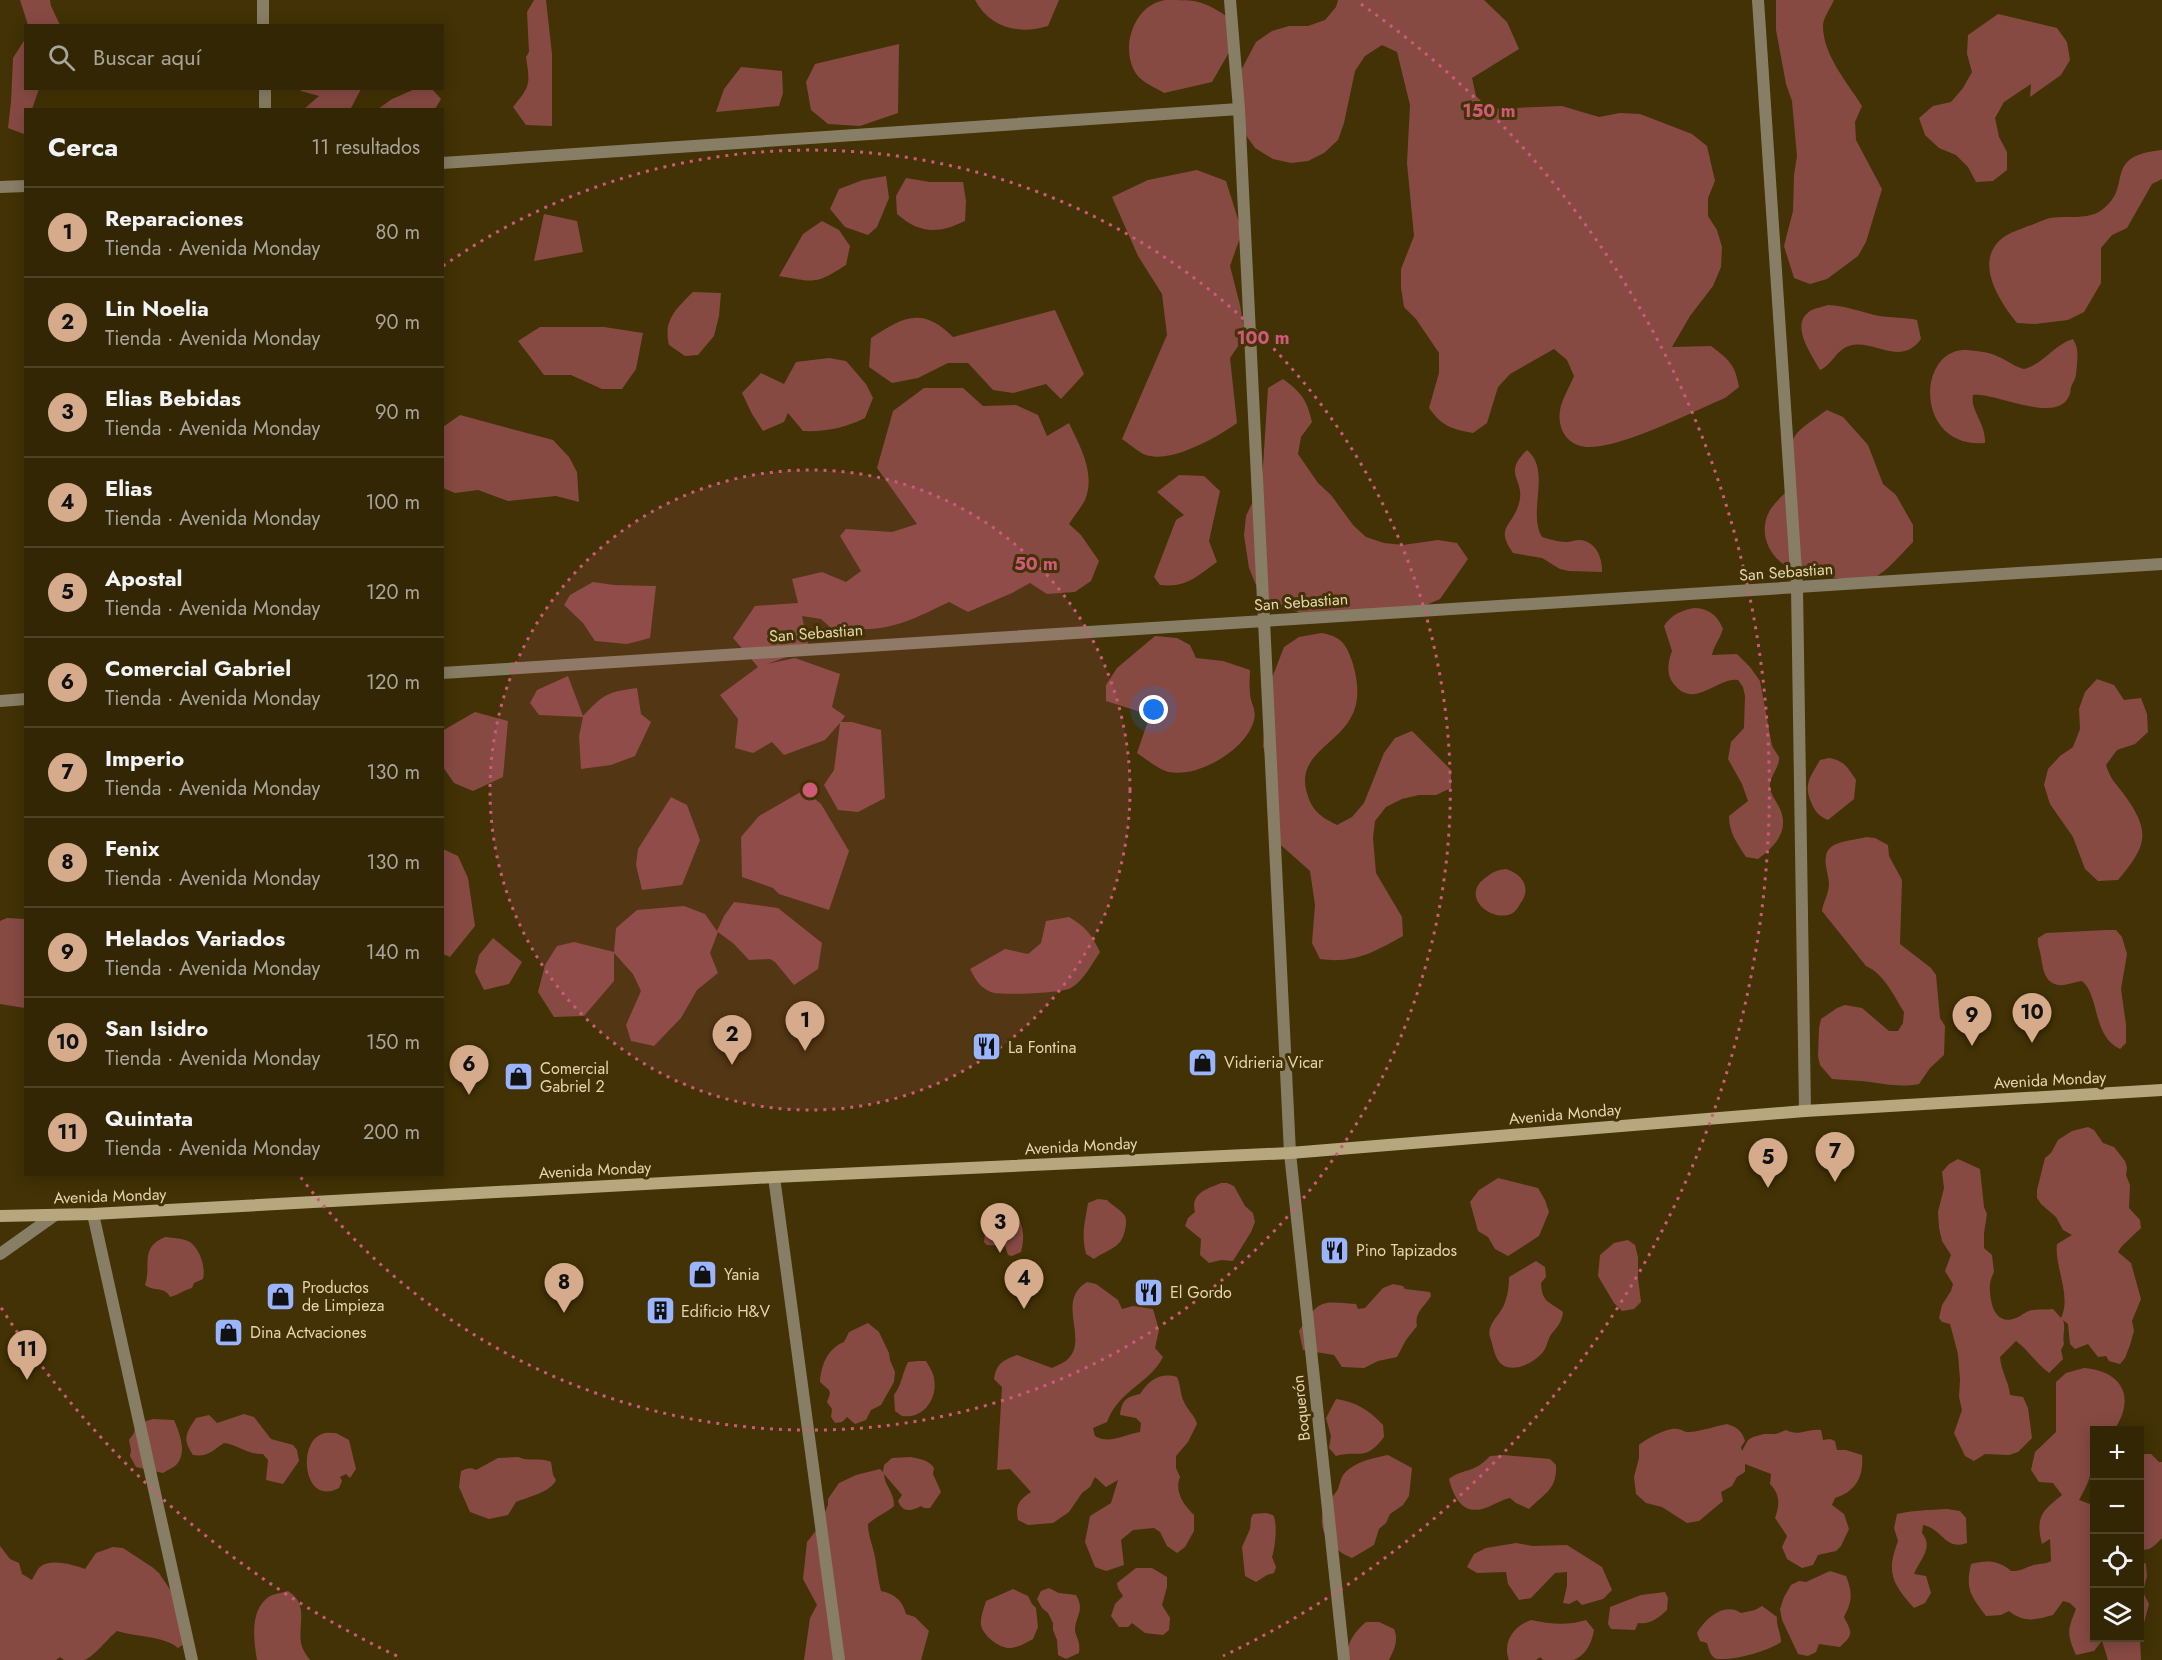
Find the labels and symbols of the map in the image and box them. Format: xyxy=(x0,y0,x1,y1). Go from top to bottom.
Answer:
text: 150 m xyxy=(1463,98,1515,124)
text: 100 m xyxy=(1236,325,1290,351)
text: 50 m xyxy=(1014,551,1058,577)
street label: San Sebastian xyxy=(1738,557,1834,587)
street label: San Sebastian xyxy=(1253,587,1349,617)
street label: San Sebastian xyxy=(768,618,864,648)
your location xyxy=(1139,695,1168,724)
centre of rings xyxy=(800,780,820,800)
pin: 10 xyxy=(2012,994,2052,1043)
pin: 9 xyxy=(1952,996,1992,1046)
pin: 1 xyxy=(786,1002,824,1051)
pin: 2 xyxy=(712,1016,752,1065)
restaurant icon: La Fontina xyxy=(971,1031,1003,1063)
place label: La Fontina xyxy=(1008,1036,1076,1059)
pin: 6 xyxy=(450,1046,488,1095)
shop icon: Vidrieria Vicar xyxy=(1187,1046,1219,1078)
place label: Vidrieria Vicar xyxy=(1224,1051,1324,1074)
place label: Comercial Gabriel 2 xyxy=(540,1057,609,1098)
shop icon: Comercial Gabriel 2 xyxy=(503,1061,535,1093)
street label: Avenida Monday xyxy=(1993,1066,2108,1094)
street label: Avenida Monday xyxy=(1508,1098,1623,1130)
street label: Avenida Monday xyxy=(1024,1132,1139,1160)
pin: 7 xyxy=(1816,1132,1854,1182)
pin: 5 xyxy=(1748,1138,1788,1188)
street label: Avenida Monday xyxy=(538,1156,653,1184)
street label: Avenida Monday xyxy=(53,1183,168,1209)
pin: 3 xyxy=(980,1204,1020,1253)
restaurant icon: Pino Tapizados xyxy=(1319,1234,1351,1266)
place label: Pino Tapizados xyxy=(1356,1239,1457,1262)
shop icon: Yania xyxy=(687,1258,719,1290)
pin: 4 xyxy=(1004,1260,1044,1309)
place label: Yania xyxy=(724,1263,759,1286)
pin: 8 xyxy=(544,1264,584,1313)
place label: Productos de Limpieza xyxy=(302,1276,384,1317)
restaurant icon: El Gordo xyxy=(1133,1276,1165,1308)
shop icon: Productos de Limpieza xyxy=(265,1280,297,1312)
place label: El Gordo xyxy=(1170,1281,1232,1304)
building icon: Edificio H&V xyxy=(644,1295,676,1327)
place label: Edificio H&V xyxy=(681,1300,770,1323)
shop icon: Dina Actvaciones xyxy=(213,1316,245,1348)
place label: Dina Actvaciones xyxy=(250,1321,366,1344)
pin: 11 xyxy=(8,1330,46,1380)
street label: Boquerón xyxy=(1286,1374,1316,1442)

